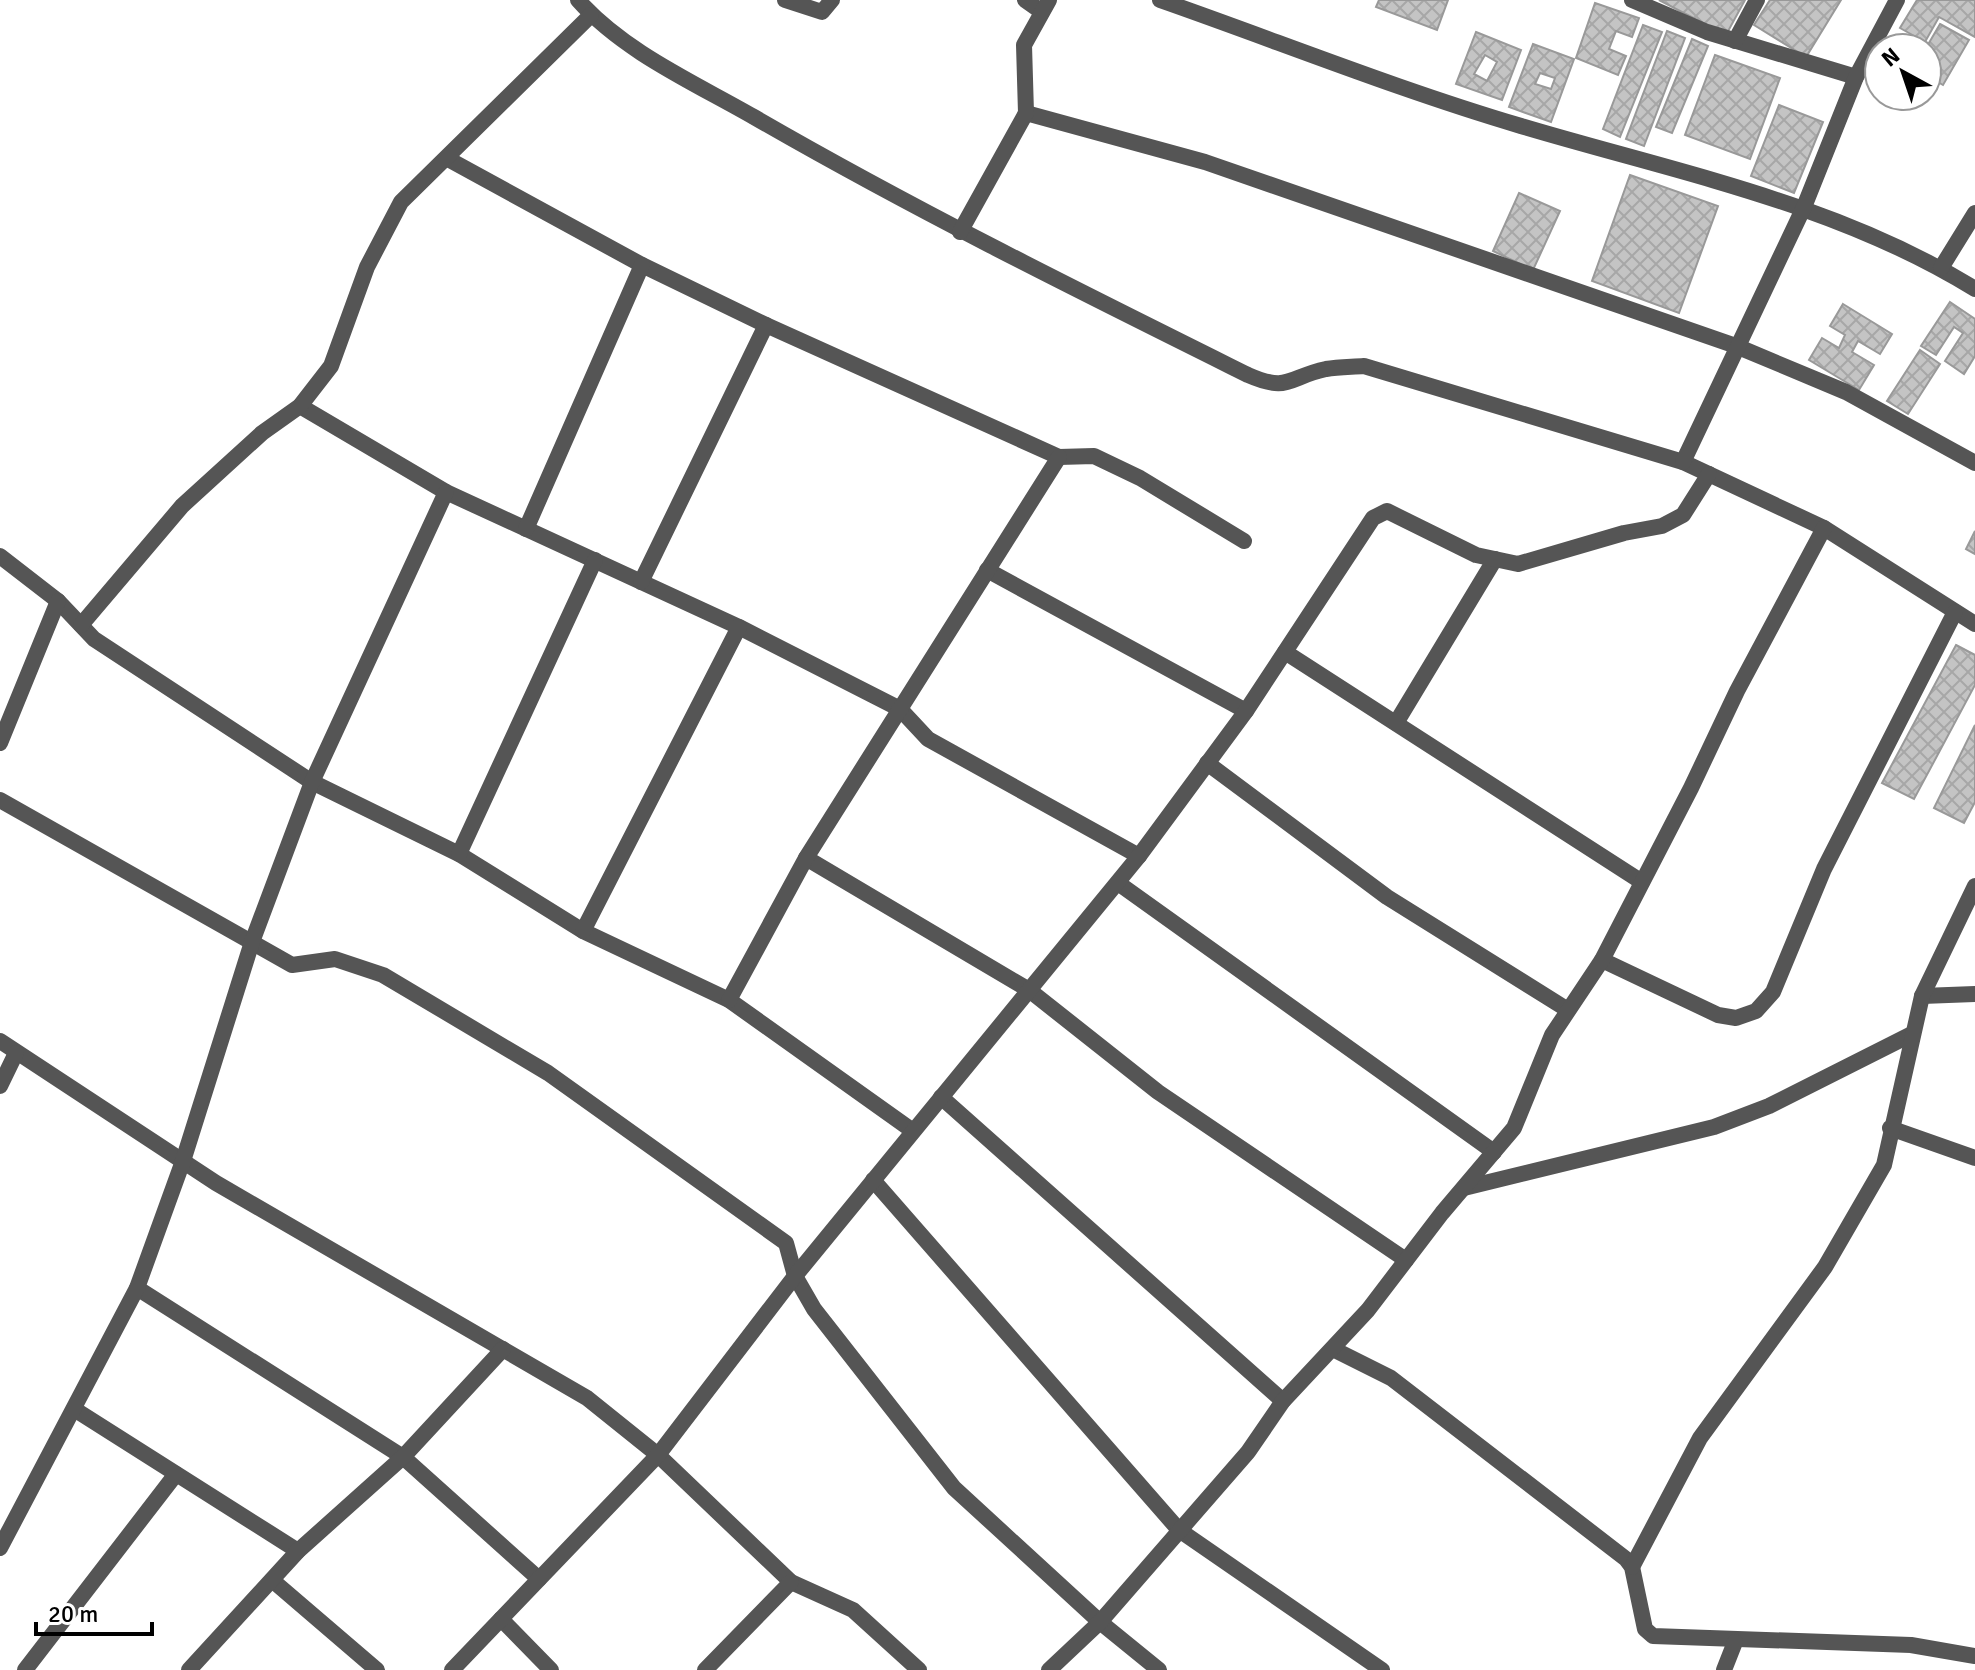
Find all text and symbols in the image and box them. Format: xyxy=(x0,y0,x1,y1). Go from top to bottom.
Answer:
north arrow xyxy=(1863,32,1943,112)
text: N xyxy=(1876,42,1905,72)
scale bar xyxy=(36,1586,152,1636)
text: 20 m xyxy=(48,1599,98,1629)

